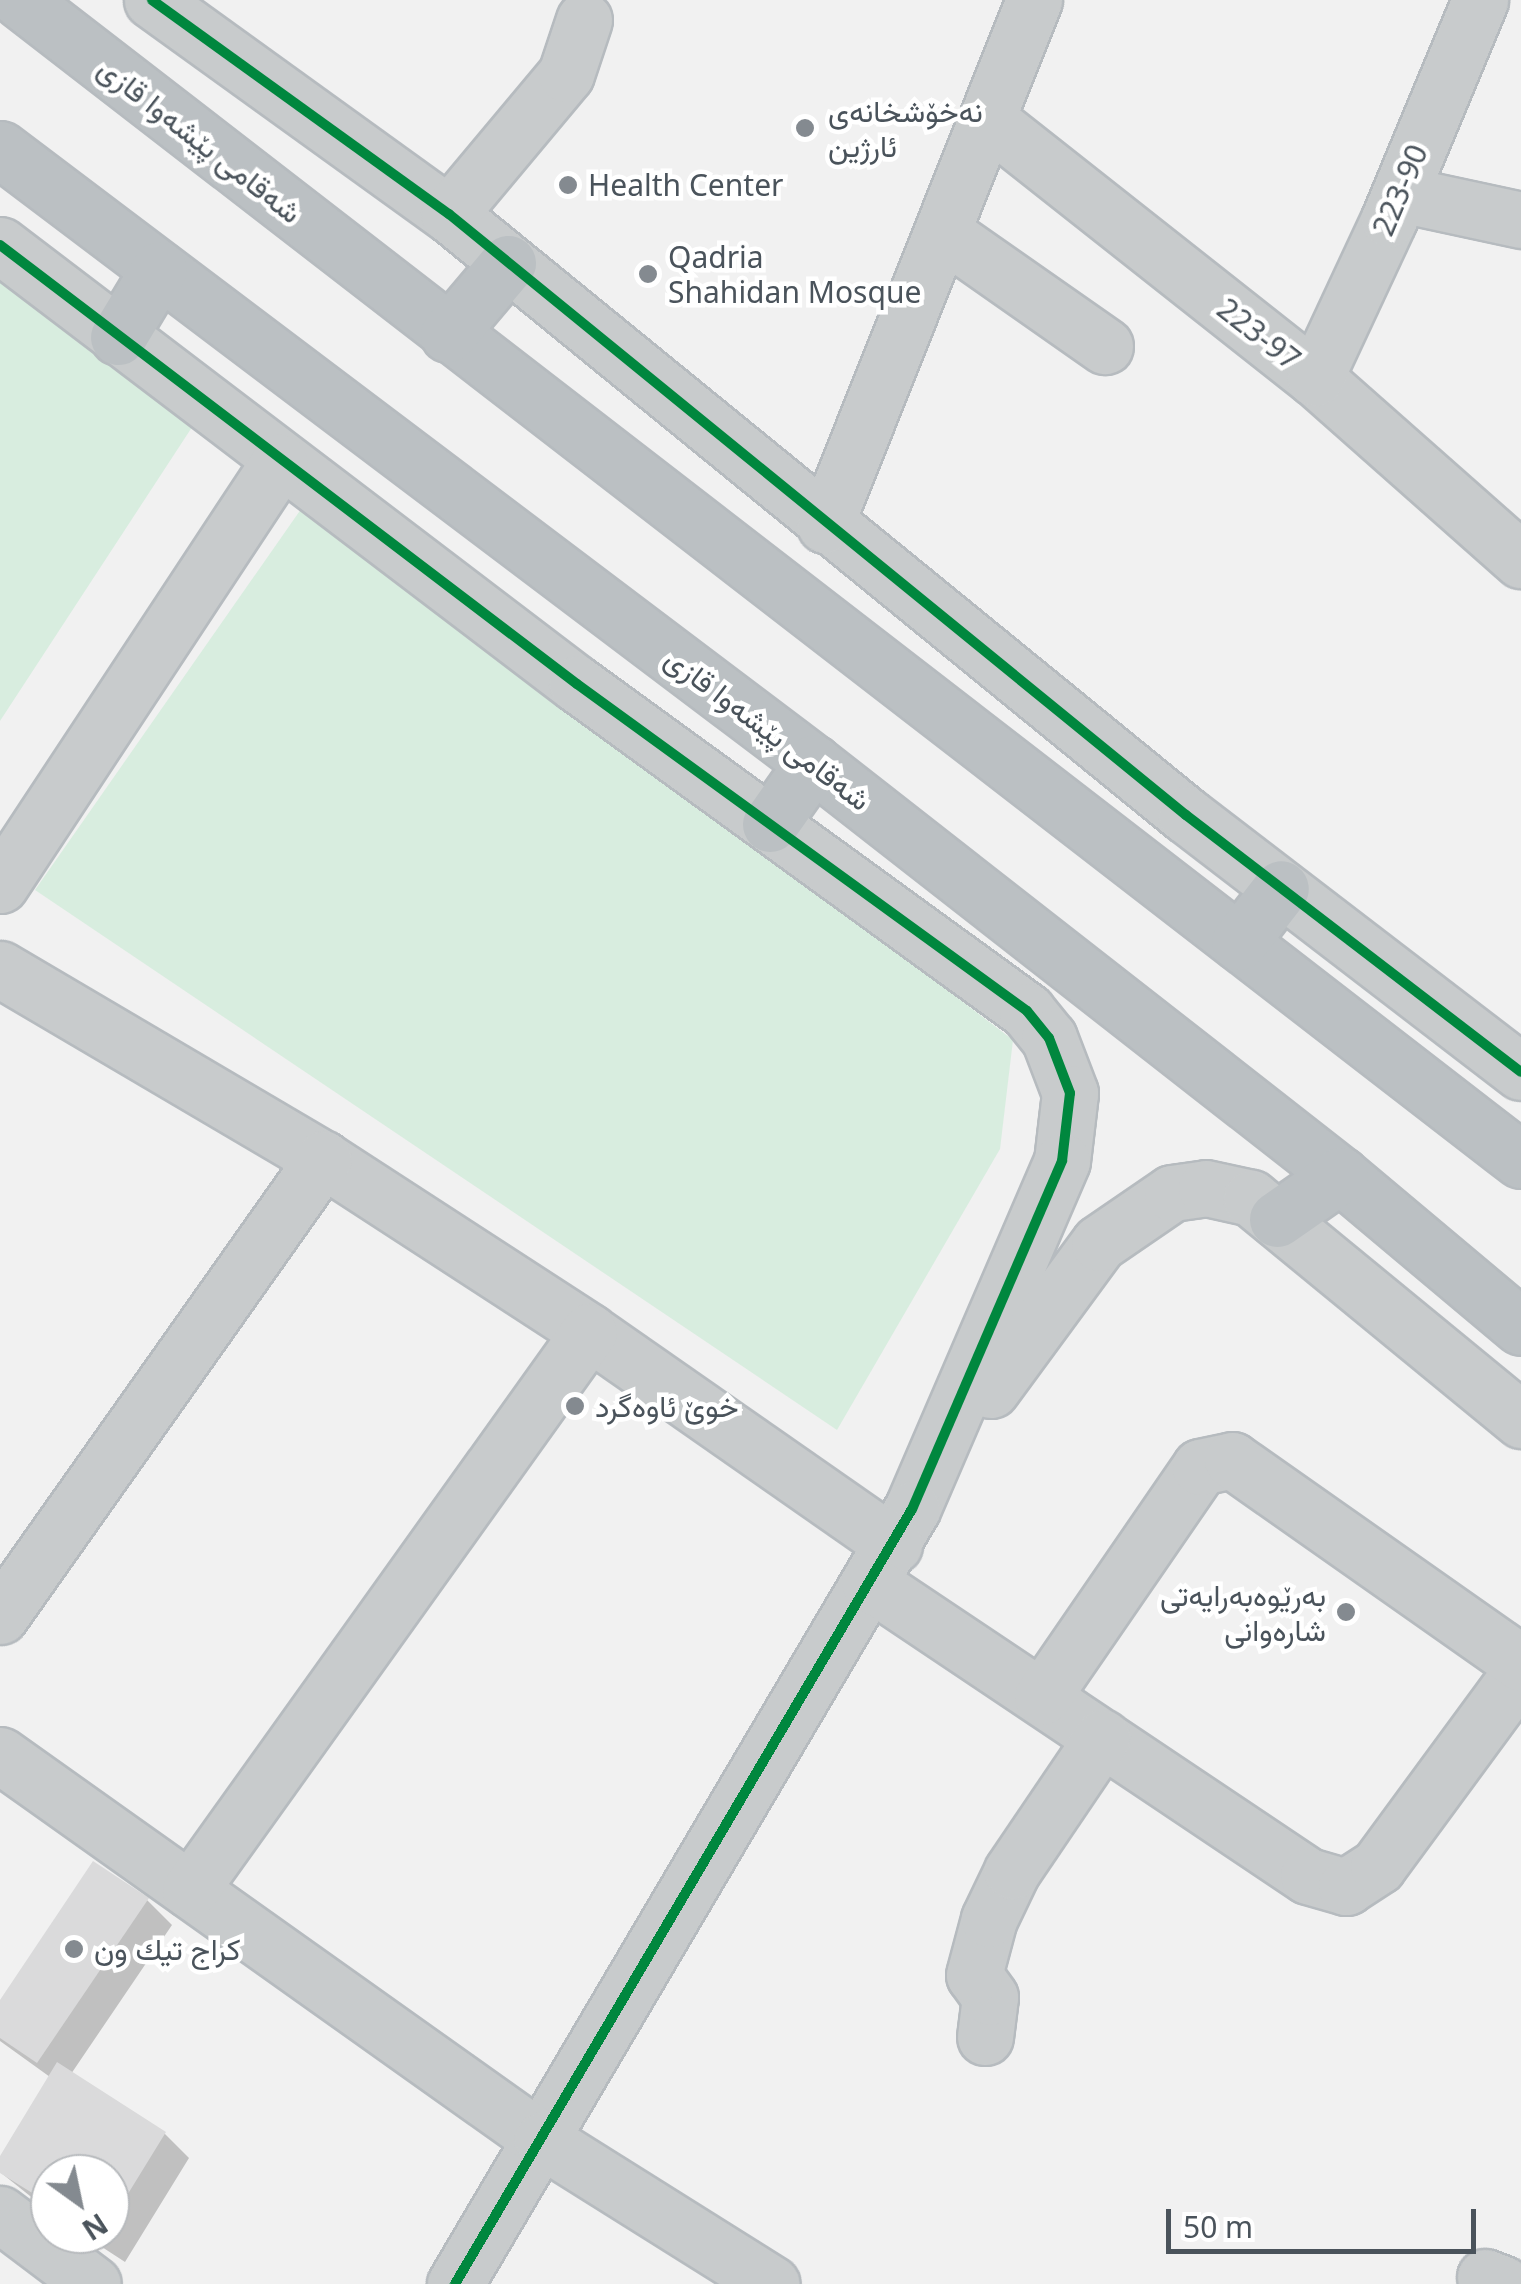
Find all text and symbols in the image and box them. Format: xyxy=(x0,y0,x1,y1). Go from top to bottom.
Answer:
street label: شەقامی پێشەوا قازی xyxy=(91,50,309,230)
place label: نەخۆشخانەی ئارژین xyxy=(828,93,983,164)
marker: نەخۆشخانەی ئارژین xyxy=(792,115,818,141)
street label: 223-90 xyxy=(1365,139,1435,241)
place label: Health Center xyxy=(588,167,783,203)
marker: Health Center xyxy=(557,174,579,196)
place label: Qadria Shahidan Mosque xyxy=(668,239,921,310)
marker: Qadria Shahidan Mosque xyxy=(637,263,659,285)
street label: 223-97 xyxy=(1210,290,1308,378)
street label: شەقامی پێشەوا قازی xyxy=(658,640,878,818)
place label: خوێ ئاوەگرد xyxy=(595,1388,739,1424)
marker: خوێ ئاوەگرد xyxy=(564,1395,586,1417)
place label: بەرێوەبەرایەتی شارەوانی xyxy=(1160,1577,1326,1648)
marker: بەرێوەبەرایەتی شارەوانی xyxy=(1335,1601,1357,1623)
place label: كراج تيك ون xyxy=(94,1931,240,1967)
marker: كراج تيك ون xyxy=(63,1938,85,1960)
north arrow xyxy=(30,2154,130,2254)
scale bar xyxy=(1171,2189,1481,2251)
text: N xyxy=(75,2205,115,2250)
text: 50 m xyxy=(1183,2206,1253,2247)

